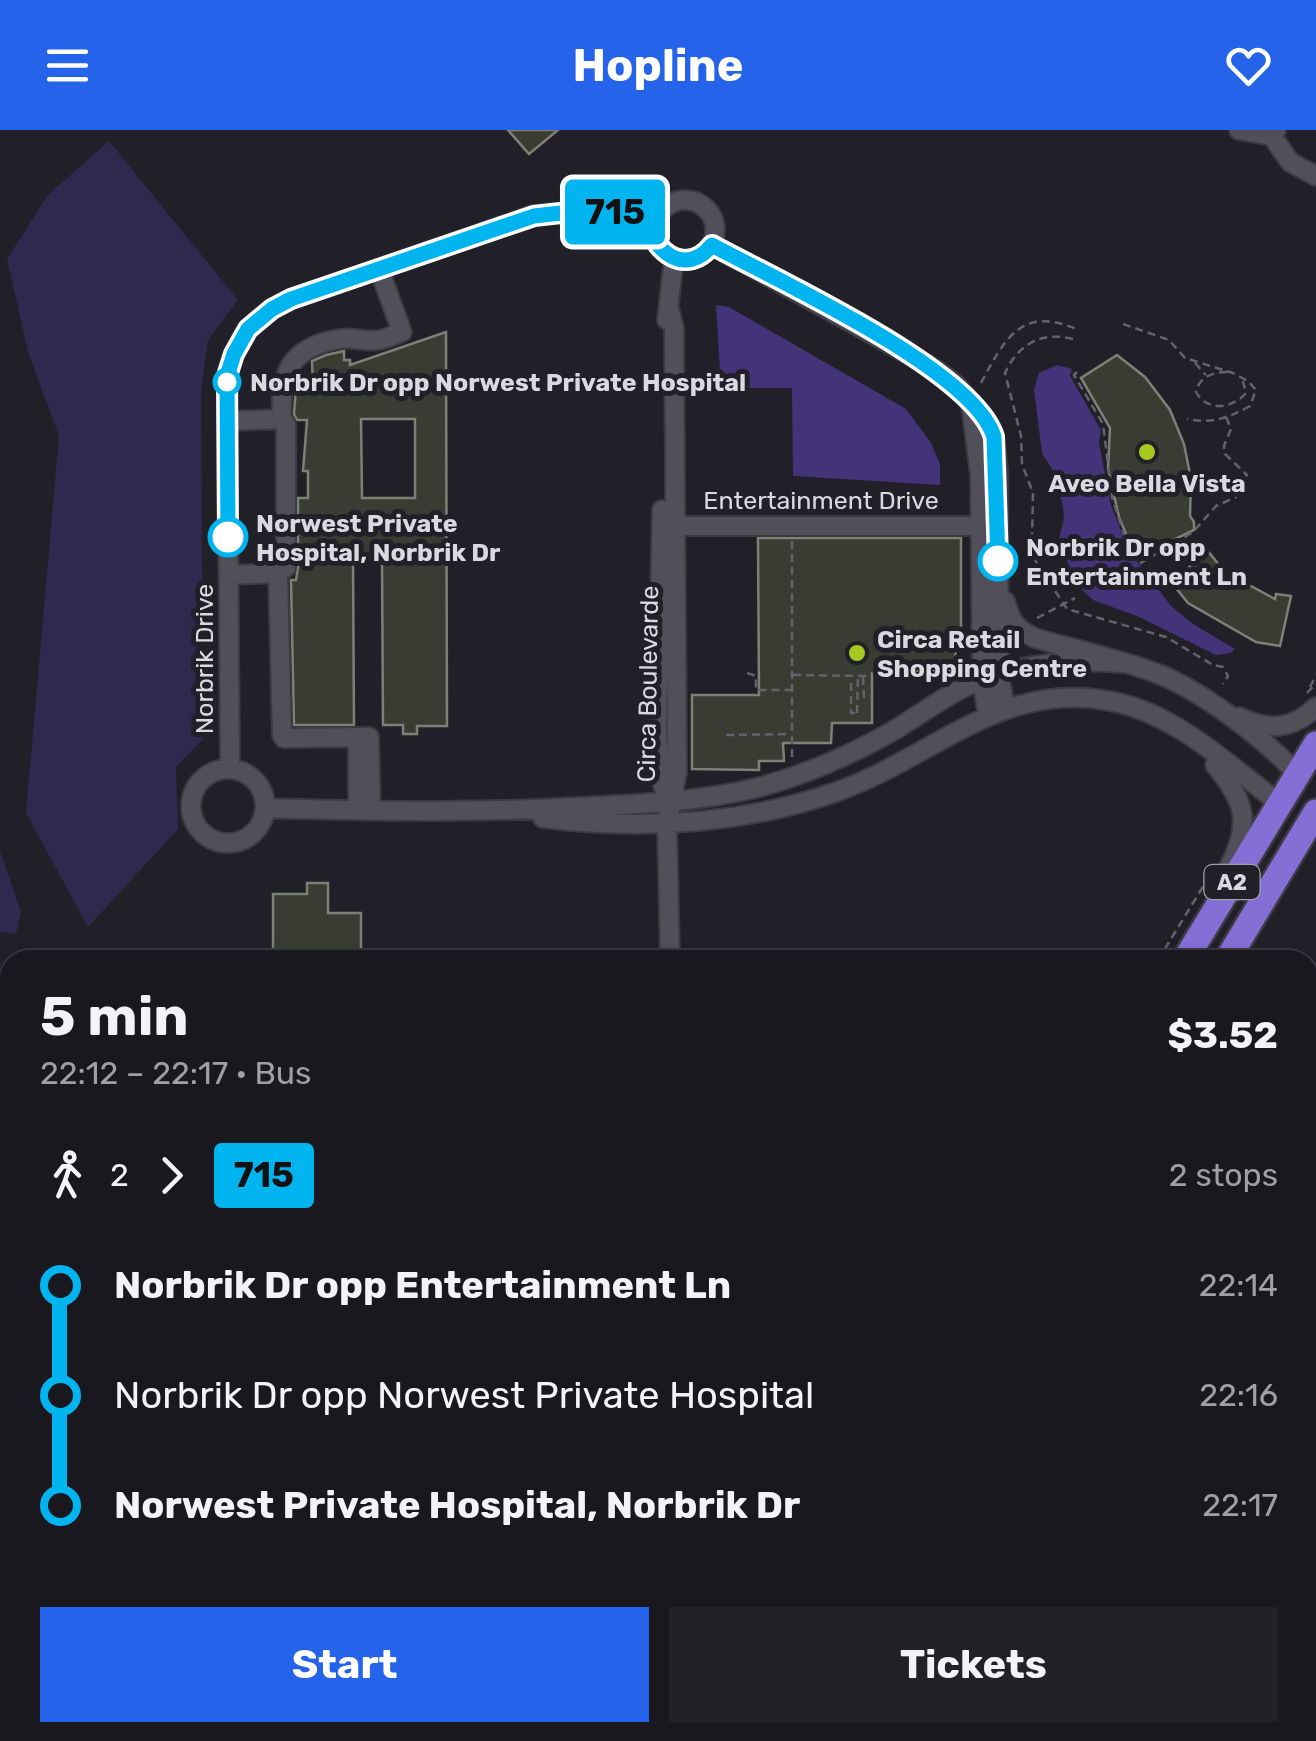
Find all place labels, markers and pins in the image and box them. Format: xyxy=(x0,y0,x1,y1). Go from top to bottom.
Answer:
place label: Norbrik Dr opp Norwest Private Hospital xyxy=(250,368,746,397)
marker: Norbrik Dr opp Norwest Private Hospital xyxy=(214,369,240,395)
marker: Aveo Bella Vista xyxy=(1136,441,1158,463)
place label: Aveo Bella Vista xyxy=(1048,469,1246,498)
place label: Norwest Private Hospital, Norbrik Dr xyxy=(256,509,501,567)
marker: Norwest Private Hospital, Norbrik Dr xyxy=(209,518,247,556)
place label: Norbrik Dr opp Entertainment Ln xyxy=(1026,533,1247,591)
marker: Norbrik Dr opp Entertainment Ln xyxy=(979,542,1017,580)
place label: Circa Retail Shopping Centre xyxy=(877,625,1087,683)
marker: Circa Retail Shopping Centre xyxy=(846,642,868,664)

